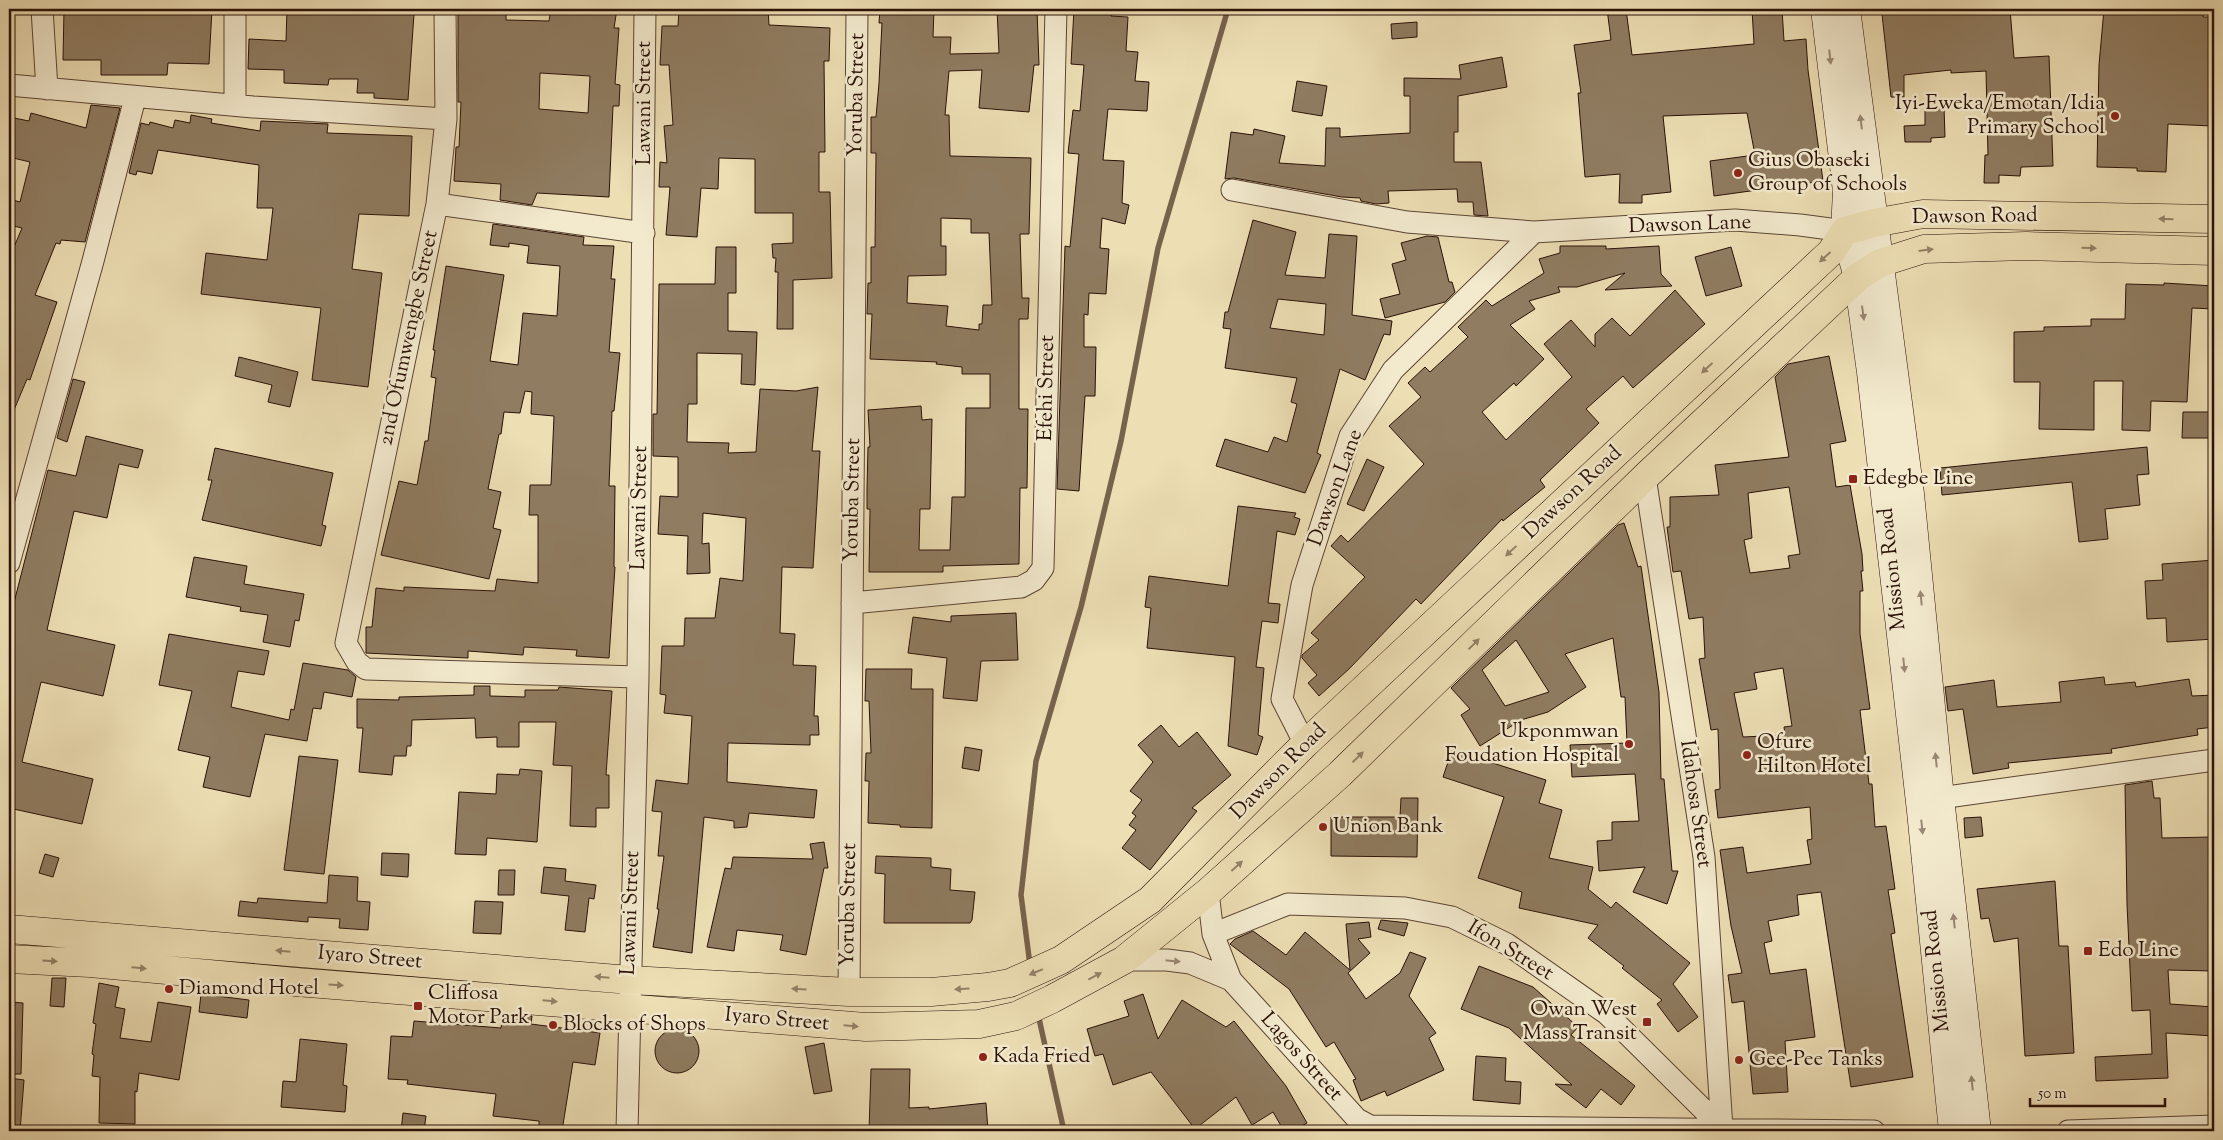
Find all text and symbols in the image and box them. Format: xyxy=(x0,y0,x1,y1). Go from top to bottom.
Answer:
street label: Yoruba Street xyxy=(841,33,873,157)
street label: Lawani Street xyxy=(630,41,660,165)
one-way arrow xyxy=(1826,49,1834,65)
place label: Iyi-Eweka/Emotan/Idia Primary School xyxy=(1895,89,2105,143)
marker: Iyi-Eweka/Emotan/Idia Primary School xyxy=(2109,110,2121,122)
one-way arrow xyxy=(1857,114,1865,130)
place label: Gius Obaseki Group of Schools xyxy=(1748,146,1907,200)
marker: Gius Obaseki Group of Schools xyxy=(1732,167,1744,179)
street label: Dawson Road xyxy=(1912,201,2038,233)
street label: Dawson Lane xyxy=(1628,208,1752,242)
one-way arrow xyxy=(2157,214,2173,222)
street label: 2nd Ofumwengbe Street xyxy=(372,228,446,448)
one-way arrow xyxy=(2081,244,2097,252)
one-way arrow xyxy=(1919,246,1935,254)
one-way arrow xyxy=(1820,251,1832,263)
one-way arrow xyxy=(1859,305,1867,321)
street label: Efehi Street xyxy=(1031,335,1063,441)
one-way arrow xyxy=(1701,362,1713,374)
street label: Dawson Lane xyxy=(1301,425,1371,551)
street label: Yoruba Street xyxy=(837,438,869,562)
street label: Dawson Road xyxy=(1517,439,1629,547)
street label: Lawani Street xyxy=(624,445,656,571)
place label: Edegbe Line xyxy=(1863,464,1974,494)
marker: Edegbe Line xyxy=(1847,473,1859,485)
street label: Mission Road xyxy=(1872,506,1914,632)
one-way arrow xyxy=(1506,545,1518,557)
one-way arrow xyxy=(1916,590,1924,606)
one-way arrow xyxy=(1468,638,1480,650)
one-way arrow xyxy=(1900,658,1908,674)
street label: Dawson Road xyxy=(1224,717,1334,827)
place label: Ukponmwan Foudation Hospital xyxy=(1445,717,1619,771)
place label: Ofure Hilton Hotel xyxy=(1757,728,1872,782)
marker: Ukponmwan Foudation Hospital xyxy=(1623,738,1635,750)
street label: Idahosa Street xyxy=(1671,738,1719,870)
marker: Ofure Hilton Hotel xyxy=(1741,749,1753,761)
one-way arrow xyxy=(1351,751,1363,763)
one-way arrow xyxy=(1932,751,1940,767)
place label: Union Bank xyxy=(1333,812,1444,842)
one-way arrow xyxy=(1918,819,1926,835)
marker: Union Bank xyxy=(1317,821,1329,833)
street label: Yoruba Street xyxy=(833,843,865,967)
street label: Lawani Street xyxy=(614,850,648,976)
one-way arrow xyxy=(1230,860,1242,872)
street label: Mission Road xyxy=(1916,908,1958,1034)
street label: Ifon Street xyxy=(1461,913,1559,989)
one-way arrow xyxy=(1950,913,1958,929)
place label: Edo Line xyxy=(2098,936,2179,966)
street label: Iyaro Street xyxy=(316,938,424,978)
marker: Edo Line xyxy=(2082,945,2094,957)
one-way arrow xyxy=(275,947,291,955)
one-way arrow xyxy=(42,957,58,965)
one-way arrow xyxy=(1165,957,1181,965)
one-way arrow xyxy=(131,964,147,972)
one-way arrow xyxy=(1029,968,1043,976)
one-way arrow xyxy=(1088,972,1103,980)
one-way arrow xyxy=(594,973,610,981)
place label: Diamond Hotel xyxy=(179,974,319,1004)
place label: Cliffosa Motor Park xyxy=(428,979,530,1033)
one-way arrow xyxy=(328,981,344,989)
marker: Diamond Hotel xyxy=(163,983,175,995)
one-way arrow xyxy=(791,985,807,993)
one-way arrow xyxy=(954,986,970,994)
place label: Owan West Mass Transit xyxy=(1523,995,1637,1049)
one-way arrow xyxy=(542,998,558,1006)
marker: Cliffosa Motor Park xyxy=(412,1000,424,1012)
street label: Iyaro Street xyxy=(723,1000,831,1040)
street label: Lagos Street xyxy=(1253,1006,1349,1108)
place label: Blocks of Shops xyxy=(563,1010,706,1040)
marker: Owan West Mass Transit xyxy=(1641,1016,1653,1028)
marker: Blocks of Shops xyxy=(547,1019,559,1031)
one-way arrow xyxy=(844,1023,860,1031)
place label: Kada Fried xyxy=(993,1042,1090,1072)
place label: Gee-Pee Tanks xyxy=(1749,1045,1883,1075)
marker: Kada Fried xyxy=(977,1051,989,1063)
marker: Gee-Pee Tanks xyxy=(1733,1054,1745,1066)
one-way arrow xyxy=(1968,1074,1976,1090)
scale bar xyxy=(2030,1075,2166,1107)
text: 50 m xyxy=(2037,1084,2067,1105)

